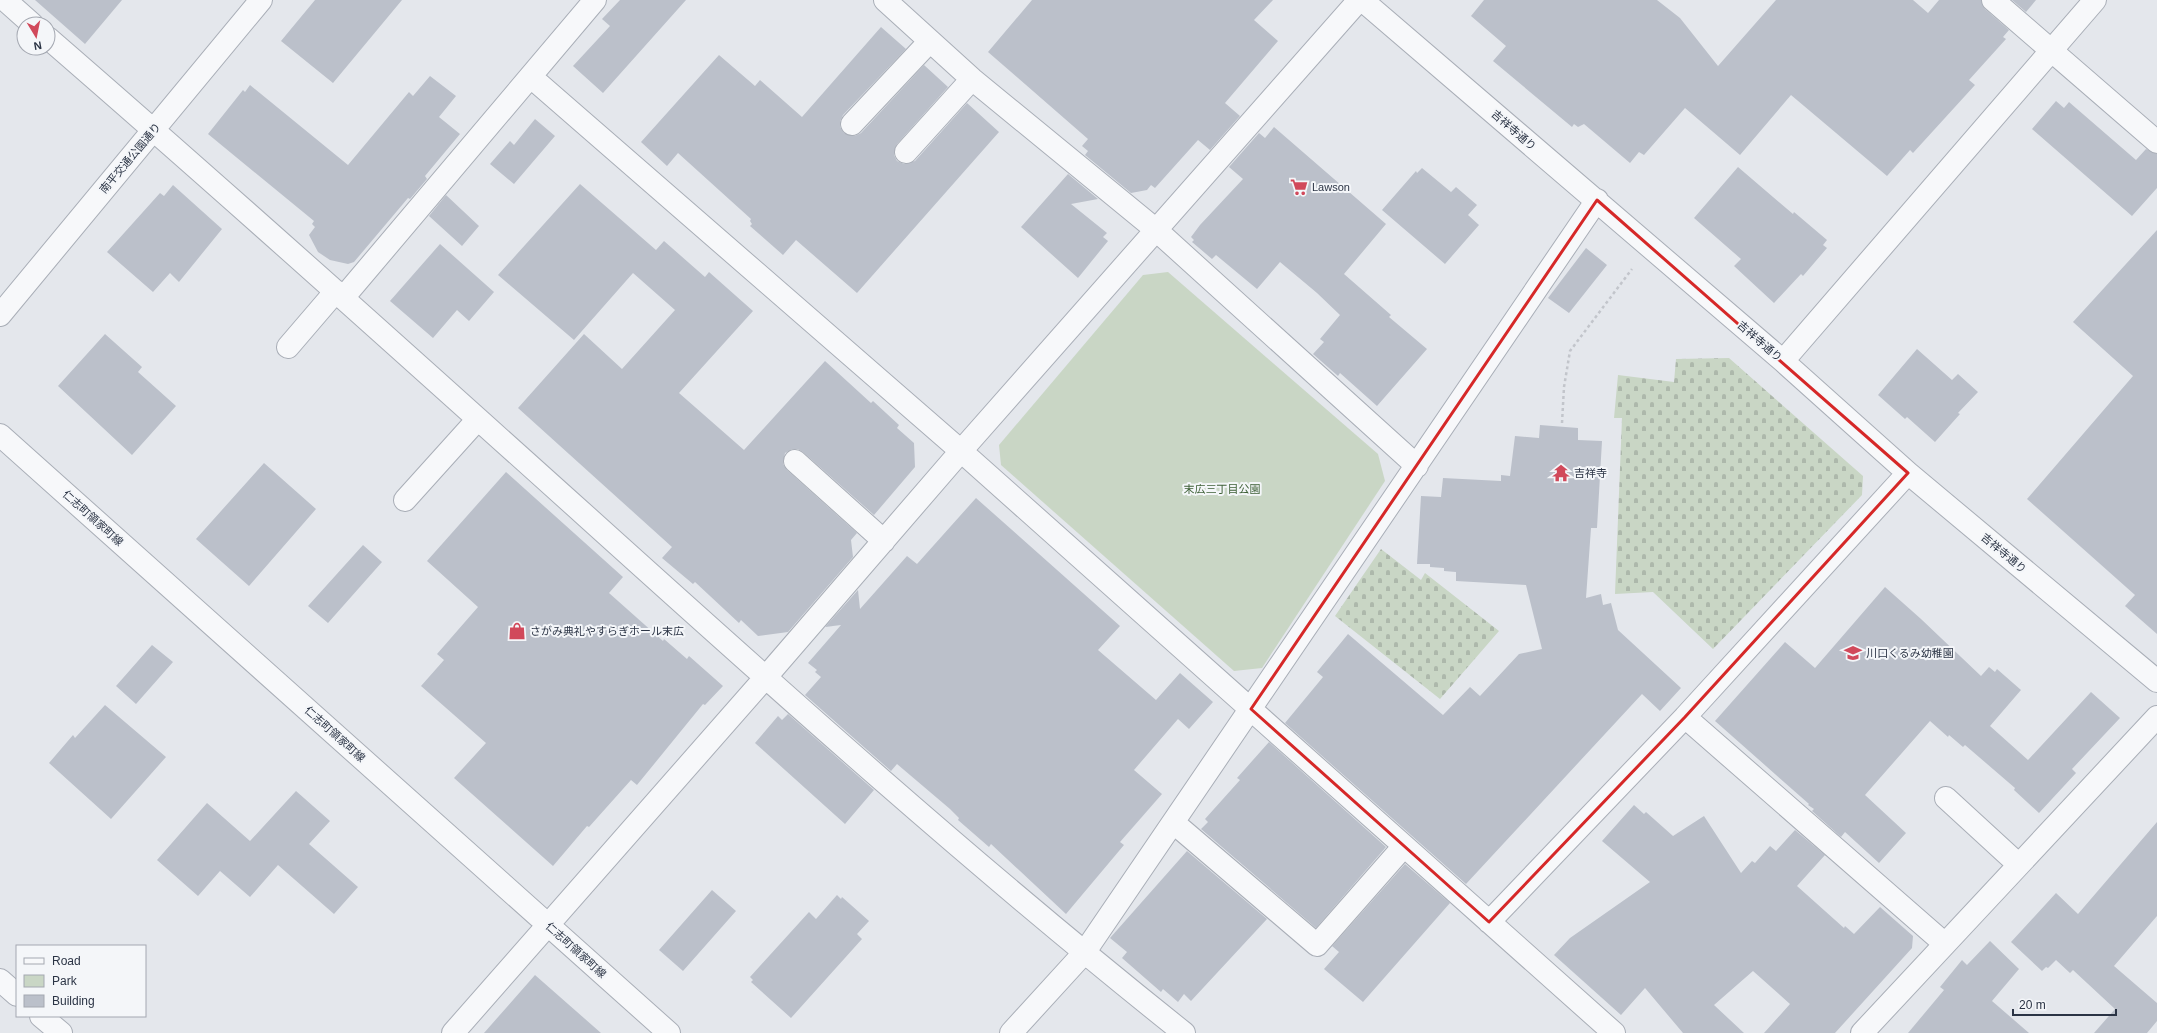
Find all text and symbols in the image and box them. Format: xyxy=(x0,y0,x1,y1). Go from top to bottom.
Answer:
north arrow xyxy=(16,16,56,56)
text: N xyxy=(33,39,43,52)
street label: 吉祥寺通り xyxy=(1489,107,1539,153)
street label: 南平交通公園通り xyxy=(97,120,163,196)
supermarket icon: Lawson xyxy=(1289,177,1309,197)
place label: Lawson xyxy=(1312,181,1350,193)
street label: 吉祥寺通り xyxy=(1735,318,1785,364)
temple icon: 吉祥寺 xyxy=(1551,463,1571,483)
place label: 吉祥寺 xyxy=(1574,467,1607,479)
park label: 末広三丁目公園 xyxy=(1184,483,1261,495)
street label: 仁志町領家町線 xyxy=(60,488,126,548)
street label: 吉祥寺通り xyxy=(1979,531,2029,575)
shop icon: さがみ典礼やすらぎホール末広 xyxy=(507,621,527,641)
place label: さがみ典礼やすらぎホール末広 xyxy=(530,625,684,637)
school or university icon: 川口くるみ幼稚園 xyxy=(1843,643,1863,663)
place label: 川口くるみ幼稚園 xyxy=(1866,647,1954,659)
street label: 仁志町領家町線 xyxy=(302,704,368,764)
street label: 仁志町領家町線 xyxy=(543,920,609,980)
legend xyxy=(16,945,146,1017)
text: Road xyxy=(52,954,81,968)
text: Park xyxy=(52,974,78,988)
scale bar xyxy=(2013,991,2116,1017)
text: Building xyxy=(52,994,95,1008)
text: 20 m xyxy=(2019,998,2046,1012)

